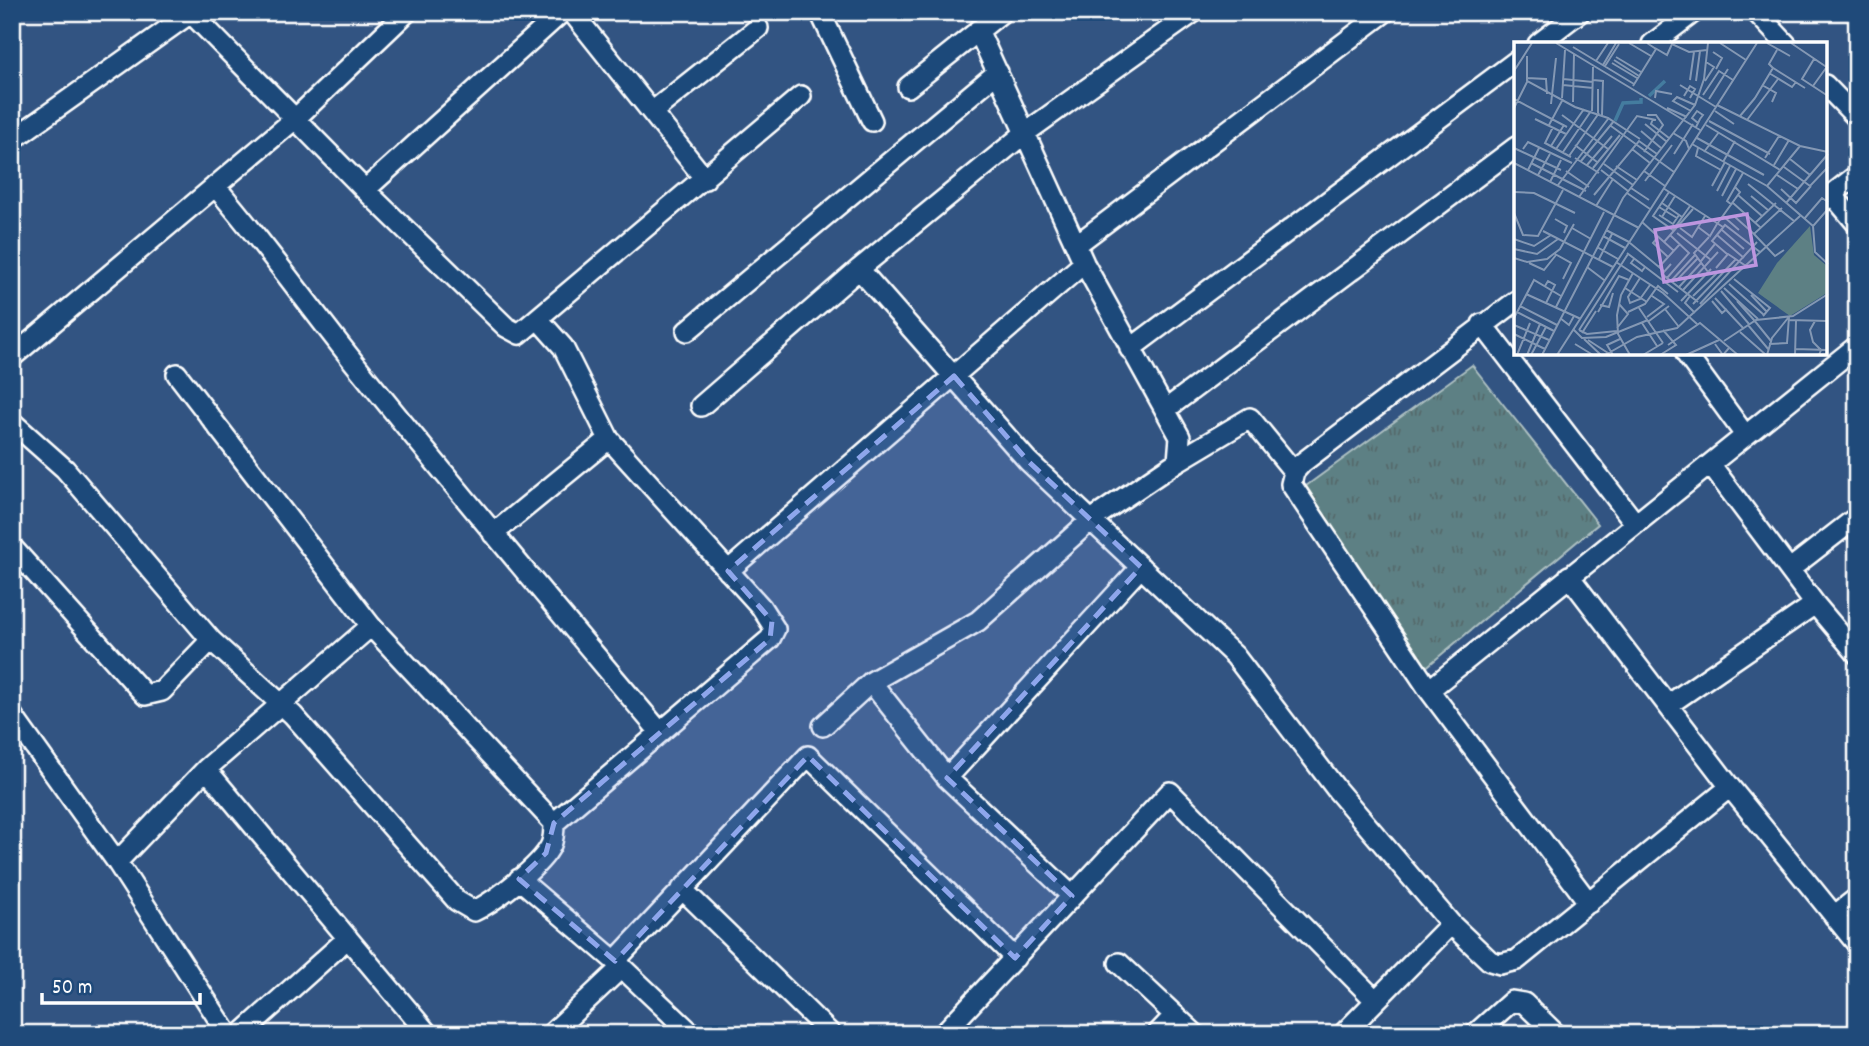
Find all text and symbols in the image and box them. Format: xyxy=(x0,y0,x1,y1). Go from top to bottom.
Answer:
inset map xyxy=(1514,42,1827,355)
scale bar xyxy=(42,962,200,1006)
text: 50 m xyxy=(52,974,92,1004)

